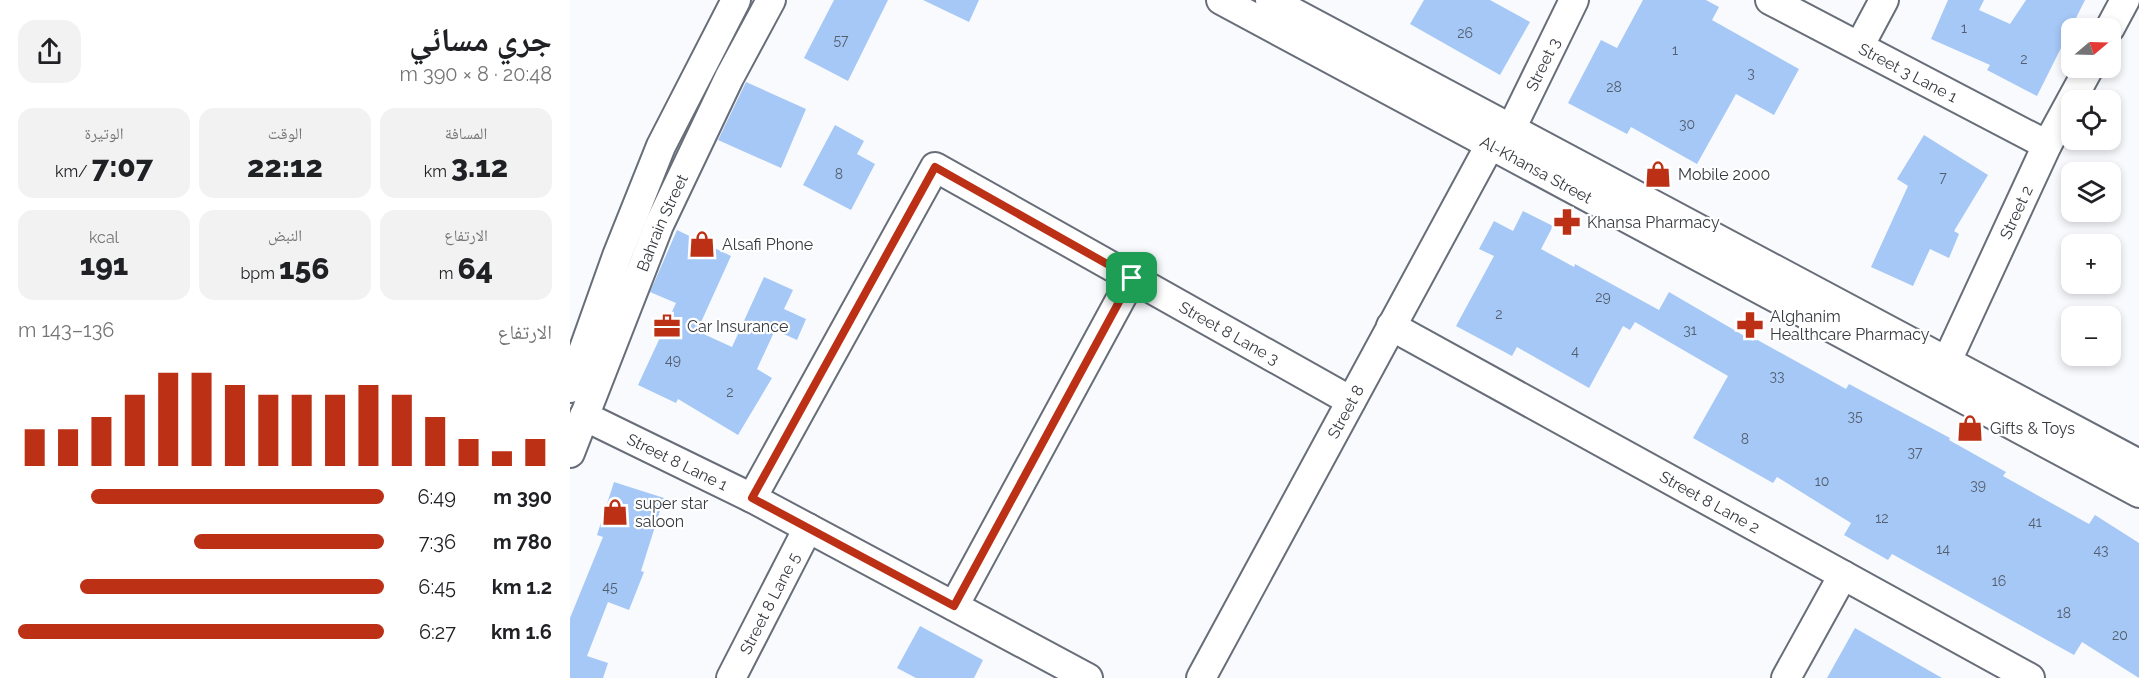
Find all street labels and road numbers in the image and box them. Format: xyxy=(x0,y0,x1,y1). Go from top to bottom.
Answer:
street label: Street 3 xyxy=(1522,35,1564,94)
street label: Street 3 Lane 1 xyxy=(1855,39,1961,107)
street label: Al-Khansa Street xyxy=(1477,132,1596,208)
street label: Bahrain Street xyxy=(633,171,692,274)
street label: Street 2 xyxy=(1996,183,2037,242)
street label: Street 8 Lane 3 xyxy=(1176,297,1282,369)
street label: Street 8 xyxy=(1324,382,1368,442)
street label: Street 8 Lane 1 xyxy=(624,429,731,495)
street label: Street 8 Lane 2 xyxy=(1656,467,1763,537)
street label: Street 8 Lane 5 xyxy=(736,549,804,658)

